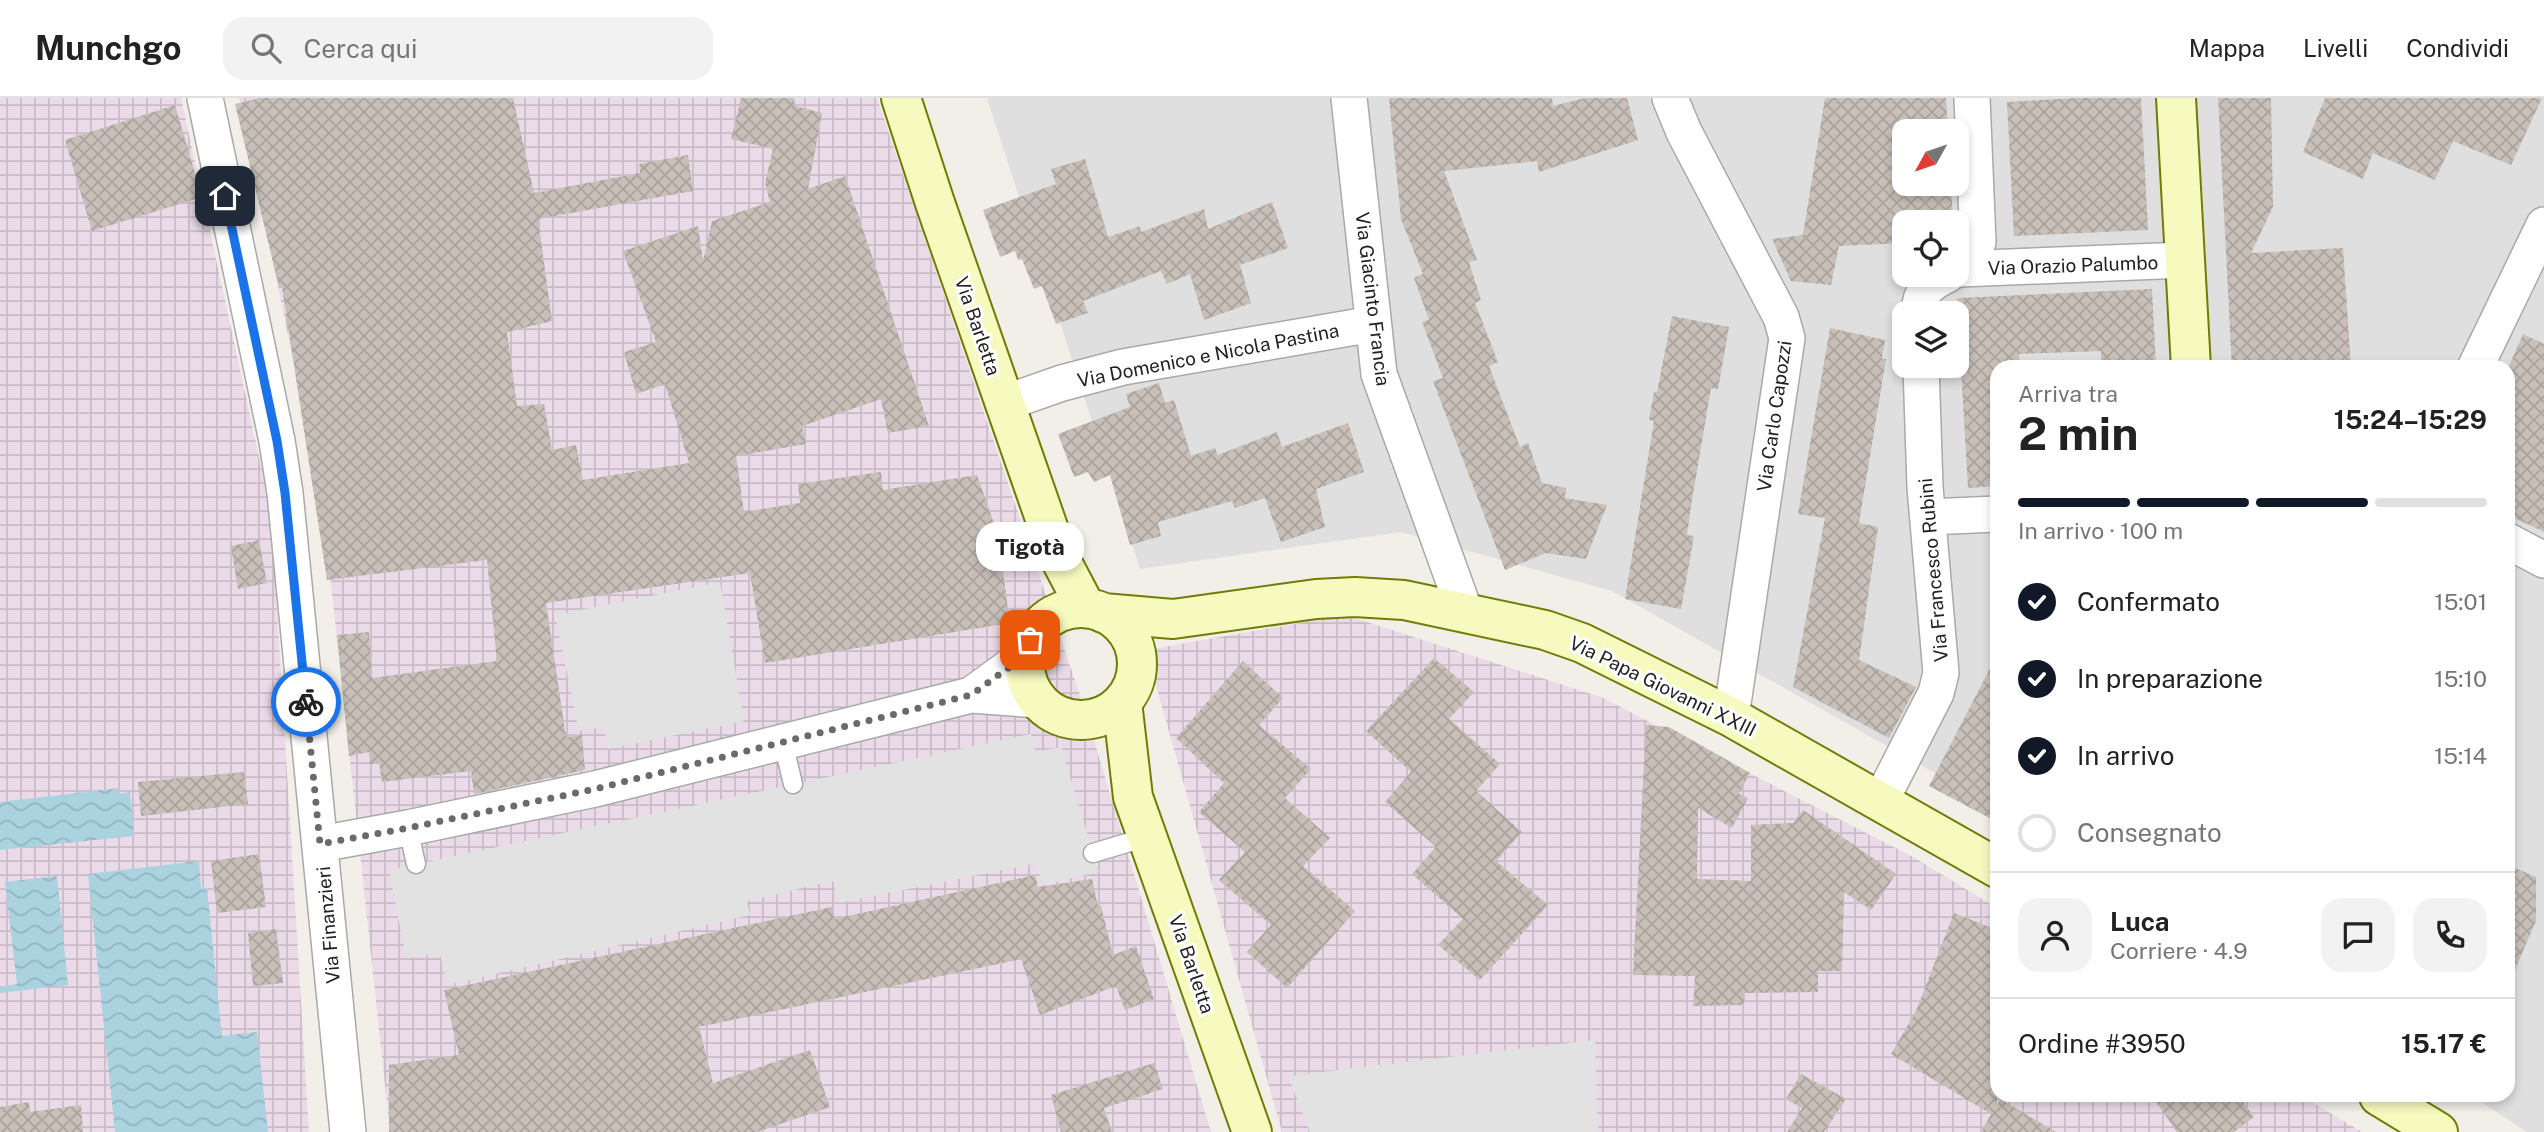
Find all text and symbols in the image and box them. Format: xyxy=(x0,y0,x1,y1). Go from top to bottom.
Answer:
search box xyxy=(223,17,713,80)
text: Munchgo xyxy=(35,29,181,67)
icon: search xyxy=(247,29,285,67)
text: Cerca qui xyxy=(303,33,417,64)
text: Mappa xyxy=(2189,34,2265,62)
text: Livelli xyxy=(2303,34,2368,62)
text: Condividi xyxy=(2406,34,2509,62)
north arrow xyxy=(1892,119,1969,196)
map controls xyxy=(1892,119,1969,378)
pin xyxy=(195,166,255,226)
icon: home xyxy=(206,177,244,215)
button: locate xyxy=(1892,210,1969,287)
street label: Via Giacinto Francia xyxy=(1351,211,1395,387)
street label: Via Orazio Palumbo xyxy=(1987,251,2159,279)
street label: Via Barletta xyxy=(951,274,1005,378)
button: layers xyxy=(1892,301,1969,378)
street label: Via Domenico e Nicola Pastina xyxy=(1075,319,1341,391)
street label: Via Carlo Capozzi xyxy=(1752,339,1796,493)
text: Arriva tra xyxy=(2018,380,2118,407)
text: 15:24–15:29 xyxy=(2334,404,2487,435)
text: 2 min xyxy=(2018,406,2138,460)
street label: Via Francesco Rubini xyxy=(1914,477,1952,663)
text: In arrivo · 100 m xyxy=(2018,517,2183,544)
callout: Tigotà xyxy=(976,521,1084,570)
text: Tigotà xyxy=(995,533,1065,560)
icon: check xyxy=(2018,583,2056,621)
text: Confermato xyxy=(2077,586,2220,617)
text: 15:01 xyxy=(2434,588,2487,615)
pin xyxy=(1000,610,1060,670)
icon: bag xyxy=(1011,621,1049,659)
street label: Via Papa Giovanni XXIII xyxy=(1566,631,1760,741)
icon: check xyxy=(2018,660,2056,698)
text: In preparazione xyxy=(2077,663,2263,694)
text: 15:10 xyxy=(2434,665,2487,692)
courier xyxy=(271,667,341,737)
icon: bike xyxy=(287,683,325,721)
icon: check xyxy=(2018,737,2056,775)
text: In arrivo xyxy=(2077,740,2174,771)
text: 15:14 xyxy=(2434,742,2487,769)
text: Consegnato xyxy=(2077,817,2222,848)
street label: Via Finanzieri xyxy=(312,865,344,985)
button: person xyxy=(2018,898,2092,972)
button: chat xyxy=(2321,898,2395,972)
button: phone xyxy=(2413,898,2487,972)
text: Luca xyxy=(2110,906,2170,937)
street label: Via Barletta xyxy=(1165,912,1219,1016)
text: Corriere · 4.9 xyxy=(2110,937,2248,964)
text: Ordine #3950 xyxy=(2018,1028,2186,1059)
text: 15.17 € xyxy=(2401,1028,2487,1059)

